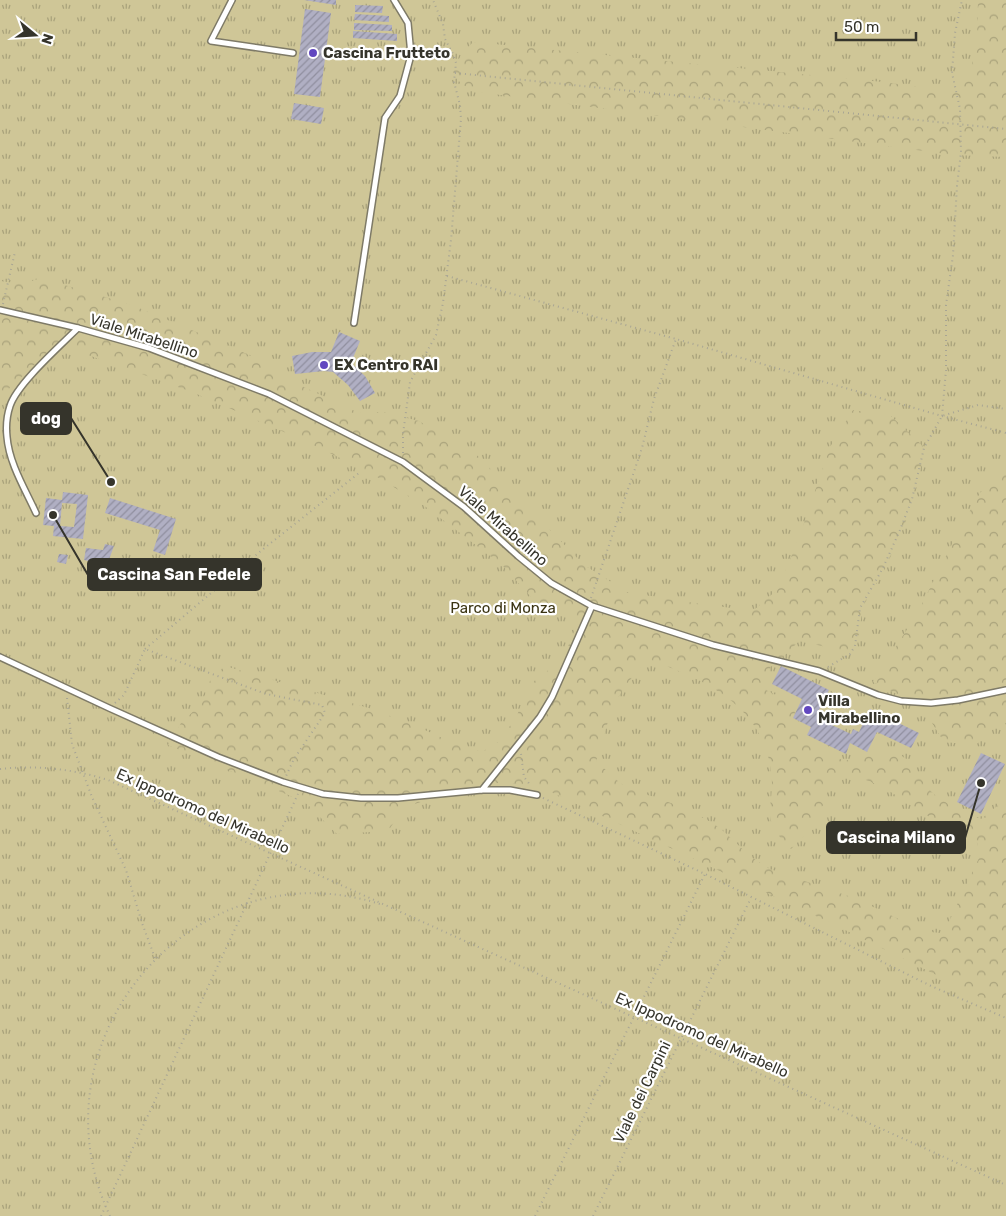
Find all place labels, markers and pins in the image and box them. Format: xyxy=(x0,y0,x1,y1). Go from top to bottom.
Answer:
place label: Cascina Frutteto xyxy=(323,44,450,62)
marker: Cascina Frutteto xyxy=(307,47,319,59)
place label: EX Centro RAI xyxy=(334,356,438,374)
marker: EX Centro RAI xyxy=(318,359,330,371)
callout: dog xyxy=(21,403,71,434)
callout: Cascina San Fedele xyxy=(88,559,261,590)
place label: Villa Mirabellino xyxy=(818,692,900,727)
marker: Villa Mirabellino xyxy=(802,704,814,716)
callout: Cascina Milano xyxy=(827,822,965,853)

